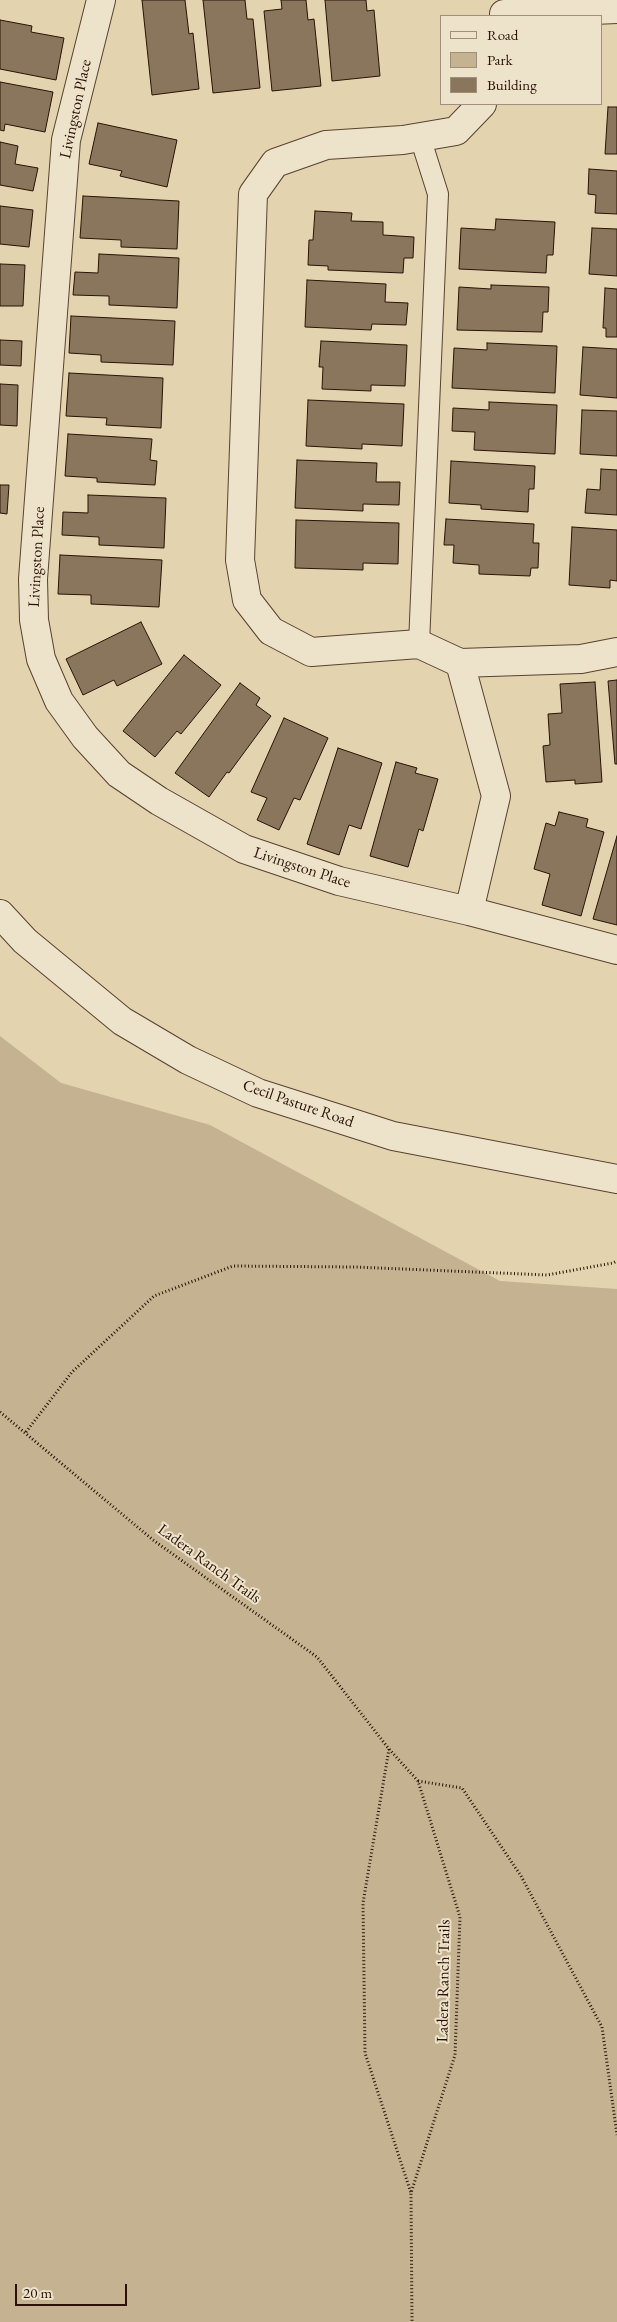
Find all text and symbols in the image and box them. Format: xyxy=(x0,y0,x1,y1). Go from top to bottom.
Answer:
legend xyxy=(440,15,602,105)
text: Road xyxy=(487,25,518,44)
text: Park xyxy=(487,50,513,69)
street label: Livingston Place xyxy=(56,58,96,160)
text: Building xyxy=(487,75,537,94)
street label: Livingston Place xyxy=(25,506,49,608)
street label: Livingston Place xyxy=(251,843,353,893)
street label: Cecil Pasture Road xyxy=(240,1076,356,1132)
street label: Ladera Ranch Trails xyxy=(154,1520,264,1608)
street label: Ladera Ranch Trails xyxy=(433,1919,455,2043)
scale bar xyxy=(18,2274,130,2306)
text: 20 m xyxy=(23,2283,52,2302)

